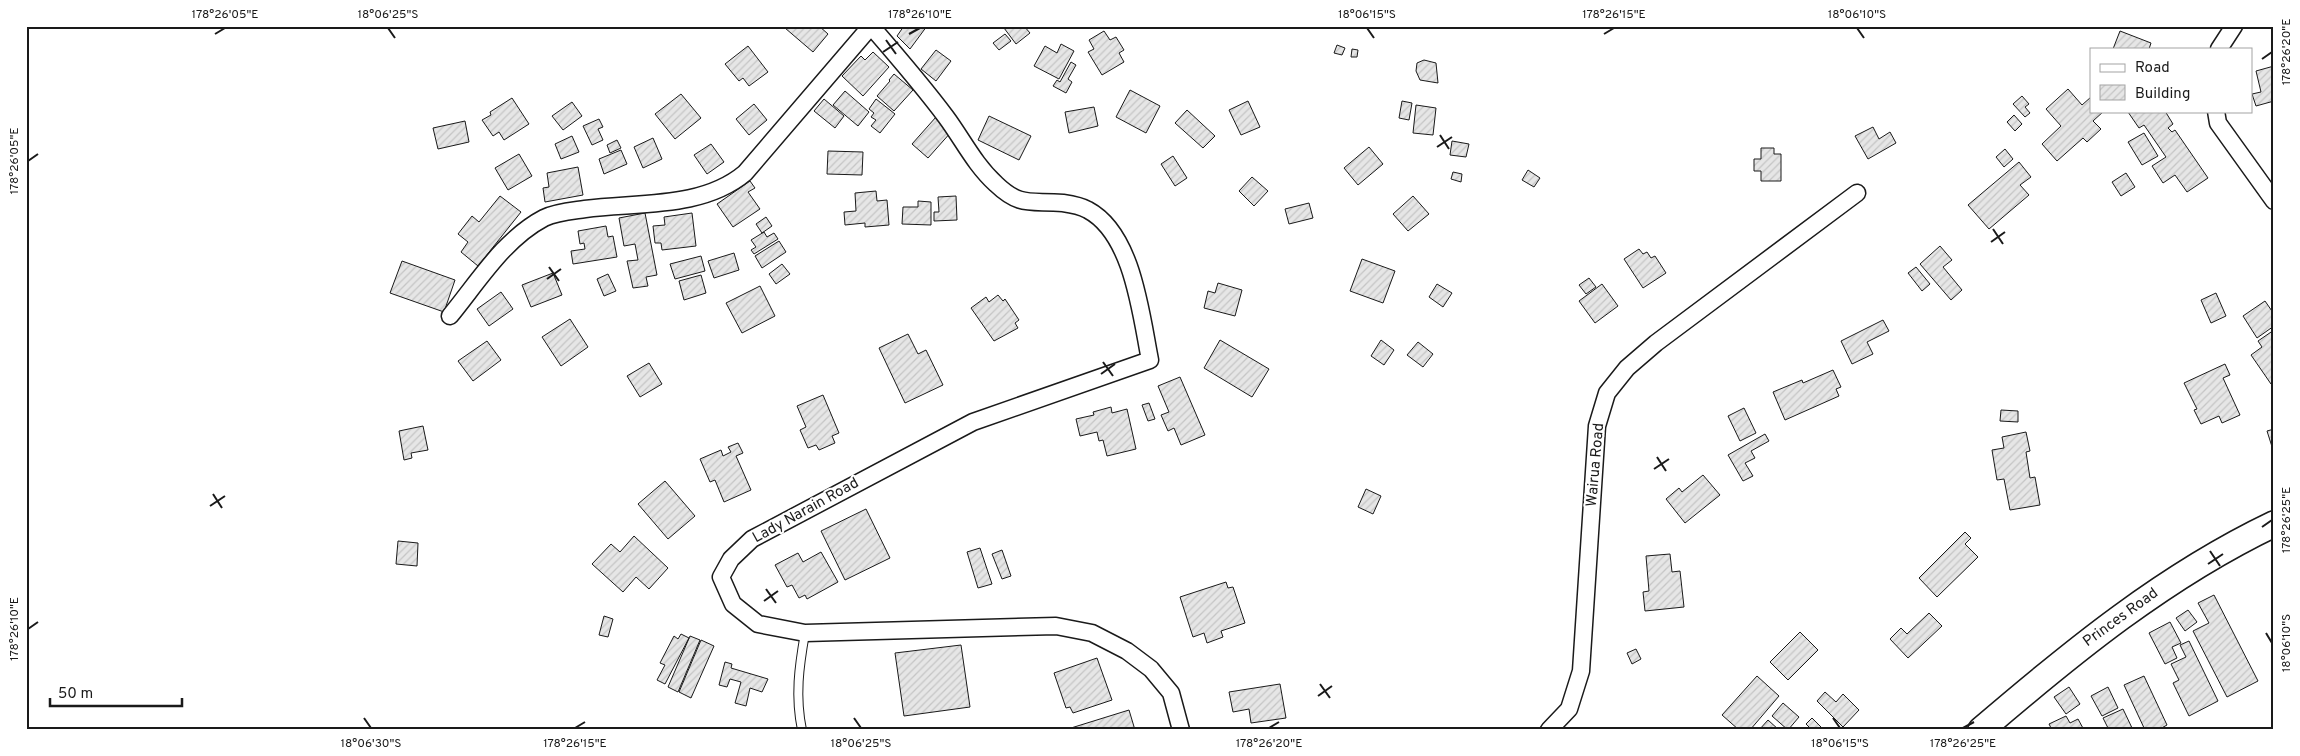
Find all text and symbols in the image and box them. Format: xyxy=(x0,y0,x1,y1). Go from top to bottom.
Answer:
text: 178°26'05"E xyxy=(192,7,258,23)
text: 18°06'25"S xyxy=(358,7,418,23)
text: 178°26'10"E xyxy=(888,7,952,23)
text: 18°06'15"S xyxy=(1338,7,1396,23)
text: 178°26'15"E xyxy=(1582,7,1646,23)
text: 18°06'10"S xyxy=(1828,7,1886,23)
text: 178°26'20"E xyxy=(2279,19,2295,85)
legend xyxy=(2090,48,2252,112)
text: Road xyxy=(2135,59,2170,78)
text: Building xyxy=(2135,85,2190,104)
text: 178°26'05"E xyxy=(7,128,23,194)
street label: Wairua Road xyxy=(1583,422,1609,508)
street label: Lady Narain Road xyxy=(750,474,862,548)
text: 178°26'25"E xyxy=(2279,487,2295,553)
street label: Princes Road xyxy=(2080,584,2162,652)
text: 178°26'10"E xyxy=(7,597,23,661)
text: 18°06'10"S xyxy=(2279,614,2295,672)
scale bar xyxy=(50,676,182,708)
text: 50 m xyxy=(58,685,93,704)
text: 18°06'30"S xyxy=(341,736,402,752)
text: 178°26'15"E xyxy=(543,736,607,752)
text: 18°06'25"S xyxy=(831,736,891,752)
text: 178°26'20"E xyxy=(1236,736,1302,752)
text: 18°06'15"S xyxy=(1811,736,1869,752)
text: 178°26'25"E xyxy=(1930,736,1996,752)

